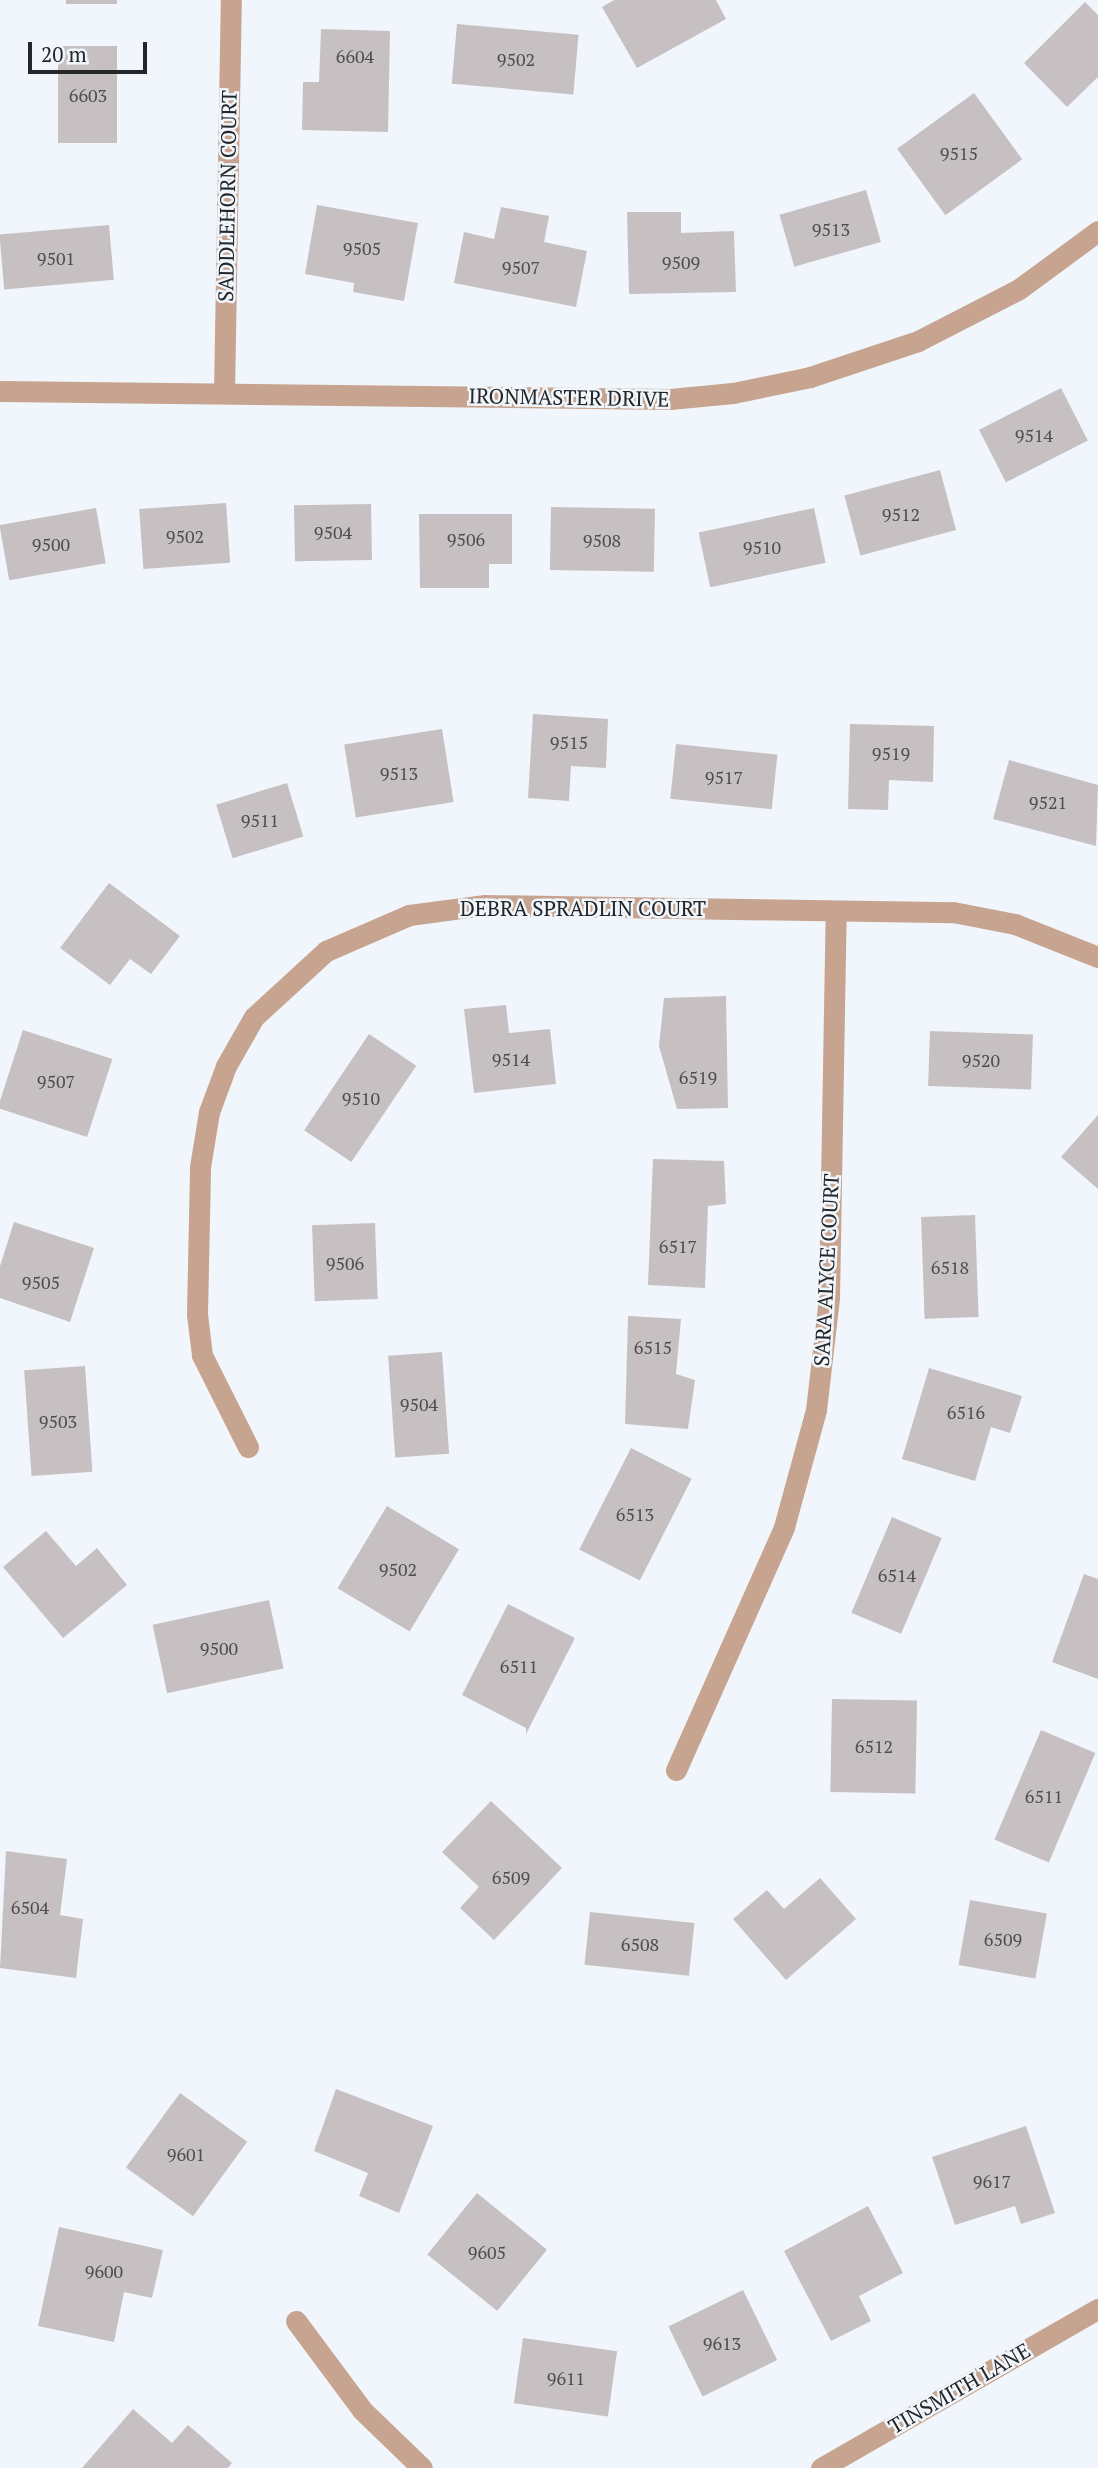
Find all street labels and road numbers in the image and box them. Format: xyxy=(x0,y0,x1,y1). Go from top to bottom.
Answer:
street label: SADDLEHORN COURT xyxy=(213,90,241,302)
street label: IRONMASTER DRIVE xyxy=(468,383,670,411)
street label: DEBRA SPRADLIN COURT xyxy=(460,895,706,921)
street label: SARA ALYCE COURT xyxy=(808,1173,844,1367)
street label: TINSMITH LANE xyxy=(884,2337,1034,2439)

